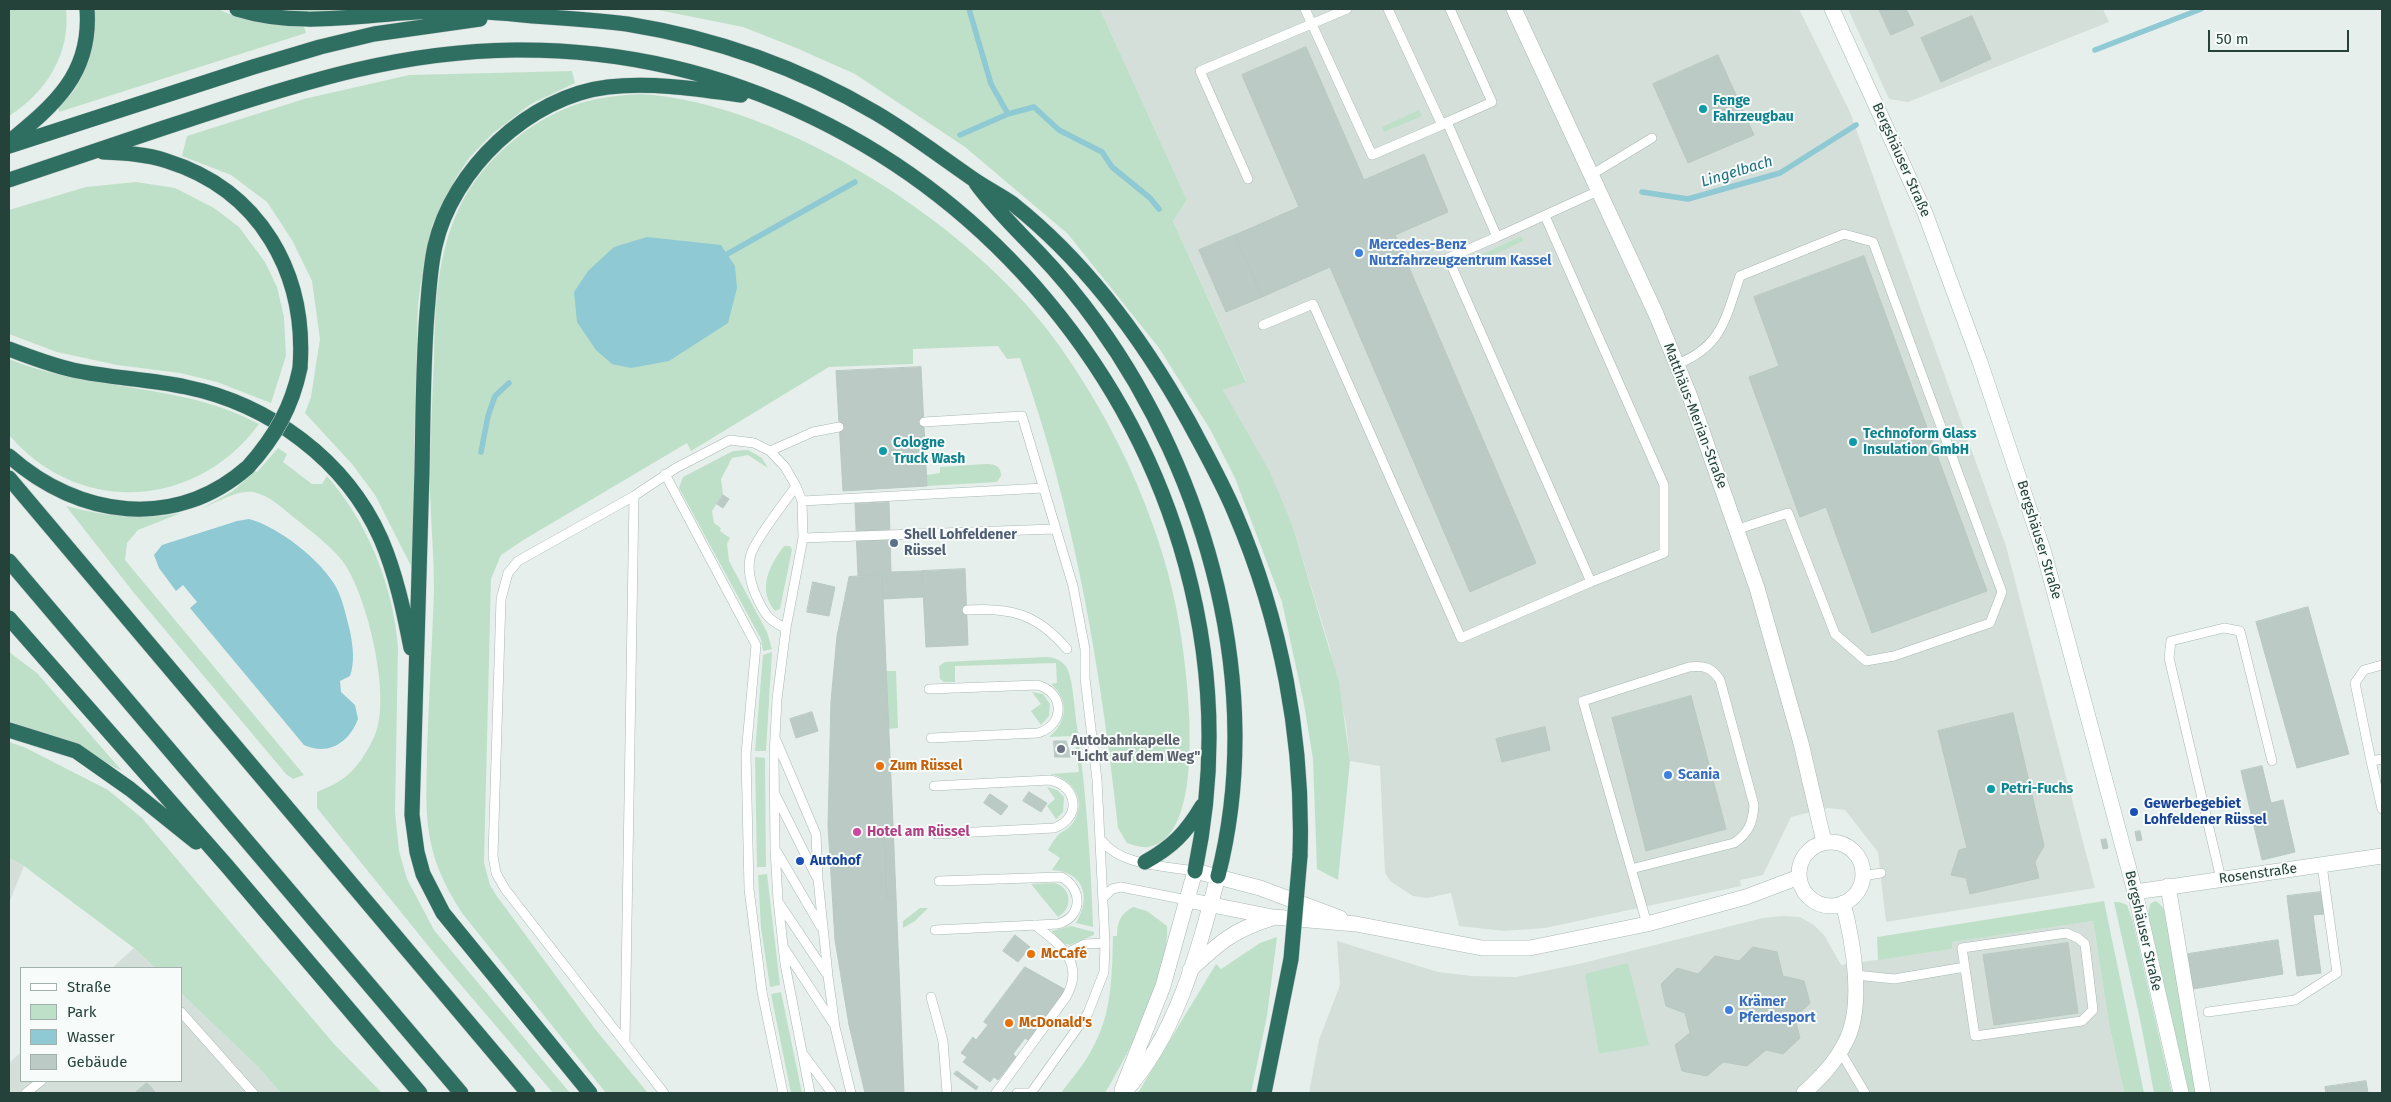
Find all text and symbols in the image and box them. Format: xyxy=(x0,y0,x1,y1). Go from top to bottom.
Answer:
scale bar xyxy=(2211,20,2352,52)
text: 50 m xyxy=(2216,30,2249,48)
place label: Fenge Fahrzeugbau xyxy=(1713,93,1794,125)
street label: Bergshäuser Straße xyxy=(1868,100,1934,220)
marker: Fenge Fahrzeugbau xyxy=(1697,103,1709,115)
water label: Lingelbach xyxy=(1699,153,1775,191)
place label: Mercedes-Benz Nutzfahrzeugzentrum Kassel xyxy=(1369,237,1551,270)
marker: Mercedes-Benz Nutzfahrzeugzentrum Kassel xyxy=(1353,247,1365,259)
street label: Matthäus-Merian-Straße xyxy=(1659,341,1731,491)
place label: Technoform Glass Insulation GmbH xyxy=(1863,426,1976,458)
place label: Cologne Truck Wash xyxy=(893,435,965,468)
marker: Technoform Glass Insulation GmbH xyxy=(1847,436,1859,448)
marker: Cologne Truck Wash xyxy=(877,445,889,457)
street label: Bergshäuser Straße xyxy=(2013,479,2065,601)
place label: Shell Lohfeldener Rüssel xyxy=(904,527,1017,560)
marker: Shell Lohfeldener Rüssel xyxy=(888,537,900,549)
place label: Autobahnkapelle "Licht auf dem Weg" xyxy=(1071,733,1200,766)
marker: Autobahnkapelle "Licht auf dem Weg" xyxy=(1055,743,1067,755)
place label: Zum Rüssel xyxy=(890,758,962,774)
marker: Zum Rüssel xyxy=(874,760,886,772)
place label: Scania xyxy=(1678,767,1720,783)
marker: Scania xyxy=(1662,769,1674,781)
place label: Petri-Fuchs xyxy=(2001,781,2073,797)
marker: Petri-Fuchs xyxy=(1985,783,1997,795)
place label: Gewerbegebiet Lohfeldener Rüssel xyxy=(2144,796,2267,829)
marker: Gewerbegebiet Lohfeldener Rüssel xyxy=(2128,806,2140,818)
place label: Hotel am Rüssel xyxy=(867,824,970,840)
marker: Hotel am Rüssel xyxy=(851,826,863,838)
place label: Autohof xyxy=(810,853,861,869)
marker: Autohof xyxy=(794,855,806,867)
street label: Rosenstraße xyxy=(2218,860,2298,888)
street label: Bergshäuser Straße xyxy=(2121,869,2165,993)
place label: McCafé xyxy=(1041,946,1087,962)
marker: McCafé xyxy=(1025,948,1037,960)
legend xyxy=(20,967,182,1082)
text: Straße xyxy=(67,978,111,996)
place label: Krämer Pferdesport xyxy=(1739,994,1816,1026)
text: Park xyxy=(67,1003,97,1021)
marker: Krämer Pferdesport xyxy=(1723,1004,1735,1016)
place label: McDonald's xyxy=(1019,1015,1092,1031)
marker: McDonald's xyxy=(1003,1017,1015,1029)
text: Wasser xyxy=(67,1028,115,1046)
text: Gebäude xyxy=(67,1053,127,1071)

